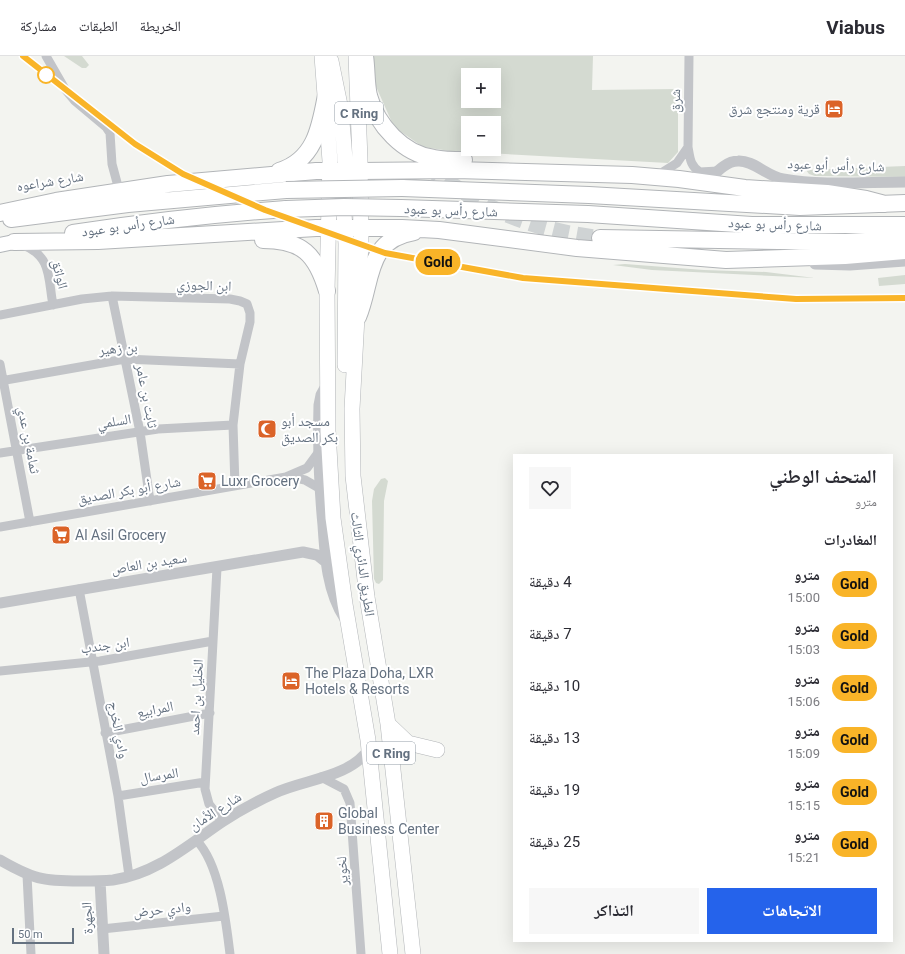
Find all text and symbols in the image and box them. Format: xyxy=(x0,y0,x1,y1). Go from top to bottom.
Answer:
text: Viabus xyxy=(826,16,885,39)
text: مشاركة xyxy=(20,18,57,34)
text: الطبقات xyxy=(79,18,118,34)
text: الخريطة xyxy=(140,18,181,34)
unlabelled marker xyxy=(37,66,55,84)
map controls xyxy=(461,68,501,156)
button: + xyxy=(461,68,501,108)
street label: شرق xyxy=(667,89,684,113)
hotel icon: قرية ومنتجع شرق xyxy=(823,98,845,120)
place label: قرية ومنتجع شرق xyxy=(728,101,820,119)
road number: C Ring xyxy=(335,102,383,124)
button: − xyxy=(461,116,501,156)
street label: شارع رأس أبو عبود xyxy=(787,155,885,177)
street label: شارع شراعوه xyxy=(15,168,85,196)
street label: شارع رأس بو عبود xyxy=(404,200,498,222)
street label: شارع رأس بو عبود xyxy=(80,211,176,241)
street label: شارع رأس بو عبود xyxy=(728,214,822,236)
line badge: Gold xyxy=(410,249,466,275)
text: Gold xyxy=(423,254,453,270)
street label: الواثق xyxy=(47,258,71,291)
street label: ابن الجوزي xyxy=(176,276,232,298)
street label: بن زهير xyxy=(97,338,138,359)
street label: ثابت بن عامر xyxy=(132,361,161,430)
street label: ثمامة بن عدي xyxy=(11,405,43,476)
street label: السلمي xyxy=(96,410,133,435)
place label: مسجد أبو بكر الصديق xyxy=(281,413,338,447)
mosque icon: مسجد أبو بكر الصديق xyxy=(256,418,278,440)
text: المتحف الوطني xyxy=(769,465,877,488)
button: heart xyxy=(529,467,571,509)
supermarket icon: Luxr Grocery xyxy=(196,470,218,492)
street label: شارع أبو بكر الصديق xyxy=(76,473,182,509)
place label: Luxr Grocery xyxy=(221,473,300,489)
text: مترو xyxy=(855,494,877,509)
street label: الطريق الدائري الثالث xyxy=(344,511,378,618)
supermarket icon: Al Asil Grocery xyxy=(50,524,72,546)
place label: Al Asil Grocery xyxy=(75,527,166,543)
text: المغادرات xyxy=(824,531,877,549)
street label: سعيد بن العاص xyxy=(110,549,188,578)
text: مترو xyxy=(794,566,820,584)
text: 4 دقيقة xyxy=(529,573,572,591)
text: Gold xyxy=(840,576,869,592)
text: 15:00 xyxy=(788,590,820,605)
text: مترو xyxy=(794,618,820,636)
text: 7 دقيقة xyxy=(529,625,572,643)
text: Gold xyxy=(840,628,869,644)
street label: ابن جندب xyxy=(79,634,131,657)
text: 15:03 xyxy=(788,642,820,657)
street label: الخليل بن احمد xyxy=(186,659,207,735)
place label: The Plaza Doha, LXR Hotels & Resorts xyxy=(305,665,434,697)
hotel icon: The Plaza Doha, LXR Hotels & Resorts xyxy=(280,670,302,692)
text: مترو xyxy=(794,670,820,688)
text: 10 دقيقة xyxy=(529,677,580,695)
text: Gold xyxy=(840,680,869,696)
text: 15:06 xyxy=(788,694,820,709)
street label: المرابيع xyxy=(135,698,175,722)
street label: وادي الخرج xyxy=(102,700,132,761)
text: مترو xyxy=(794,722,820,740)
text: 13 دقيقة xyxy=(529,729,580,747)
text: Gold xyxy=(840,732,869,748)
road number: C Ring xyxy=(367,742,415,764)
text: 15:09 xyxy=(788,746,820,761)
street label: المرسال xyxy=(139,764,180,787)
text: مترو xyxy=(794,774,820,792)
text: 19 دقيقة xyxy=(529,781,580,799)
text: Gold xyxy=(840,784,869,800)
street label: شارع الأمان xyxy=(186,788,245,835)
text: 15:15 xyxy=(788,798,820,813)
place label: Global Business Center xyxy=(338,805,439,837)
building icon: Global Business Center xyxy=(313,810,335,832)
text: مترو xyxy=(794,826,820,844)
text: 25 دقيقة xyxy=(529,833,580,851)
text: Gold xyxy=(840,836,869,852)
text: 15:21 xyxy=(788,850,820,865)
street label: لخوير xyxy=(333,856,352,887)
button: التذاكر xyxy=(529,888,699,934)
button: الاتجاهات xyxy=(707,888,877,934)
street label: وادي حرض xyxy=(132,898,192,924)
street label: الجهرة xyxy=(78,901,97,935)
scale bar xyxy=(12,926,74,945)
text: 50 m xyxy=(18,928,43,941)

